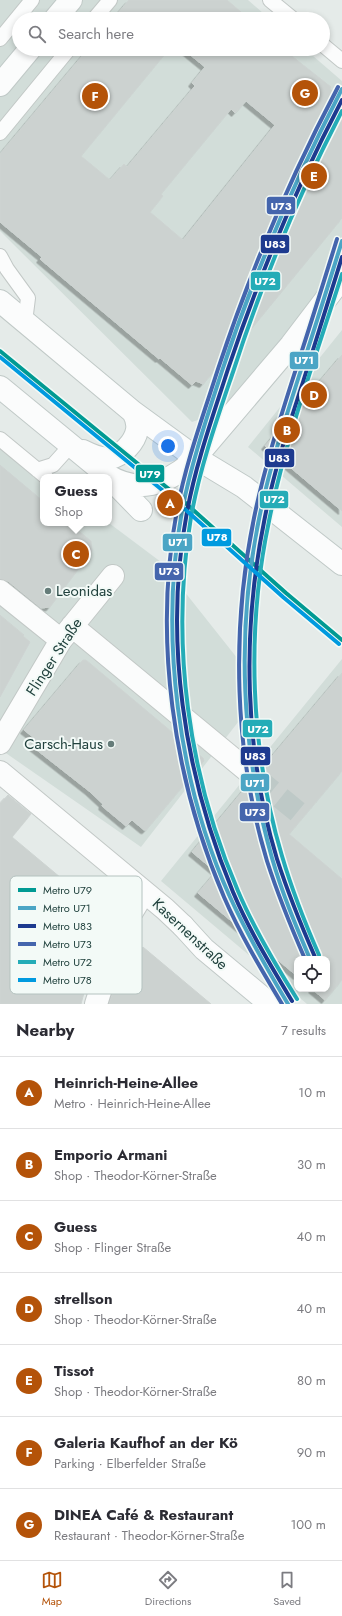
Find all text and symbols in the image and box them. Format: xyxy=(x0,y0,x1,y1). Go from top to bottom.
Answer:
search box xyxy=(12,12,330,56)
icon: search xyxy=(26,23,48,45)
text: Search here xyxy=(58,23,134,45)
pin: G xyxy=(292,78,318,108)
pin: F xyxy=(82,81,108,111)
pin: E xyxy=(301,161,327,191)
line badge: U73 xyxy=(266,196,296,215)
text: U73 xyxy=(270,198,292,214)
line badge: U83 xyxy=(260,234,290,254)
text: U83 xyxy=(264,236,286,252)
line badge: U72 xyxy=(250,271,281,291)
text: U72 xyxy=(254,273,276,289)
line badge: U71 xyxy=(289,351,319,370)
text: U71 xyxy=(294,352,314,368)
pin: D xyxy=(301,380,327,410)
pin: B xyxy=(274,415,300,445)
your location xyxy=(158,436,178,456)
line badge: U83 xyxy=(264,448,295,468)
text: U83 xyxy=(268,450,290,466)
line badge: U79 xyxy=(135,464,165,483)
text: U79 xyxy=(139,466,161,482)
popup xyxy=(40,474,112,526)
text: Guess xyxy=(54,480,98,502)
pin: A xyxy=(157,488,183,518)
line badge: U72 xyxy=(259,490,289,509)
text: U72 xyxy=(263,491,285,507)
text: Shop xyxy=(54,502,83,521)
line badge: U78 xyxy=(201,528,232,547)
text: U78 xyxy=(206,529,228,545)
line badge: U71 xyxy=(162,533,193,552)
text: U71 xyxy=(168,534,188,550)
pin: C xyxy=(63,539,89,569)
line badge: U73 xyxy=(154,562,184,581)
text: U73 xyxy=(158,563,180,579)
place label: Leonidas xyxy=(56,580,112,602)
marker: Leonidas xyxy=(43,586,53,596)
street label: Flinger Straße xyxy=(21,613,88,700)
line badge: U72 xyxy=(242,719,273,738)
text: U72 xyxy=(247,721,269,737)
place label: Carsch-Haus xyxy=(24,733,103,755)
marker: Carsch-Haus xyxy=(106,739,116,749)
line badge: U83 xyxy=(240,746,271,766)
text: U83 xyxy=(244,748,266,764)
line badge: U71 xyxy=(240,773,270,792)
text: U71 xyxy=(245,775,265,791)
line badge: U73 xyxy=(239,802,270,822)
text: U73 xyxy=(244,804,266,820)
legend xyxy=(10,876,142,994)
text: Metro U79 xyxy=(43,882,92,898)
street label: Kasernenstraße xyxy=(147,893,233,975)
text: Metro U71 xyxy=(43,900,91,916)
text: Metro U83 xyxy=(43,918,92,934)
text: Metro U73 xyxy=(43,936,92,952)
text: Metro U72 xyxy=(43,954,92,970)
map controls xyxy=(294,956,330,992)
button: locate xyxy=(294,956,330,992)
text: Metro U78 xyxy=(43,972,92,988)
text: Nearby xyxy=(16,1018,74,1042)
text: 7 results xyxy=(281,1021,326,1040)
text: Heinrich-Heine-Allee xyxy=(54,1072,198,1094)
text: A xyxy=(24,1083,34,1102)
text: 10 m xyxy=(298,1083,326,1102)
text: Metro · Heinrich-Heine-Allee xyxy=(54,1094,211,1113)
text: Emporio Armani xyxy=(54,1144,167,1166)
text: B xyxy=(25,1155,33,1174)
text: 30 m xyxy=(297,1155,326,1174)
text: Shop · Theodor-Körner-Straße xyxy=(54,1166,217,1185)
text: Guess xyxy=(54,1216,97,1238)
text: C xyxy=(24,1227,34,1246)
text: 40 m xyxy=(297,1227,326,1246)
text: Shop · Flinger Straße xyxy=(54,1238,171,1257)
text: strellson xyxy=(54,1288,113,1310)
text: D xyxy=(24,1299,34,1318)
text: 40 m xyxy=(297,1299,326,1318)
text: Shop · Theodor-Körner-Straße xyxy=(54,1310,217,1329)
text: Tissot xyxy=(54,1360,94,1382)
text: E xyxy=(25,1371,33,1390)
text: 80 m xyxy=(297,1371,326,1390)
text: Shop · Theodor-Körner-Straße xyxy=(54,1382,217,1401)
text: Galeria Kaufhof an der Kö xyxy=(54,1432,238,1454)
text: F xyxy=(25,1443,33,1462)
text: 90 m xyxy=(297,1443,326,1462)
text: Parking · Elberfelder Straße xyxy=(54,1454,206,1473)
text: DINEA Café & Restaurant xyxy=(54,1504,233,1526)
text: G xyxy=(24,1515,34,1534)
text: 100 m xyxy=(291,1515,326,1534)
text: Restaurant · Theodor-Körner-Straße xyxy=(54,1526,244,1545)
tab: Map xyxy=(41,1569,63,1609)
tab: Directions xyxy=(145,1569,191,1609)
tab: Saved xyxy=(273,1569,301,1609)

